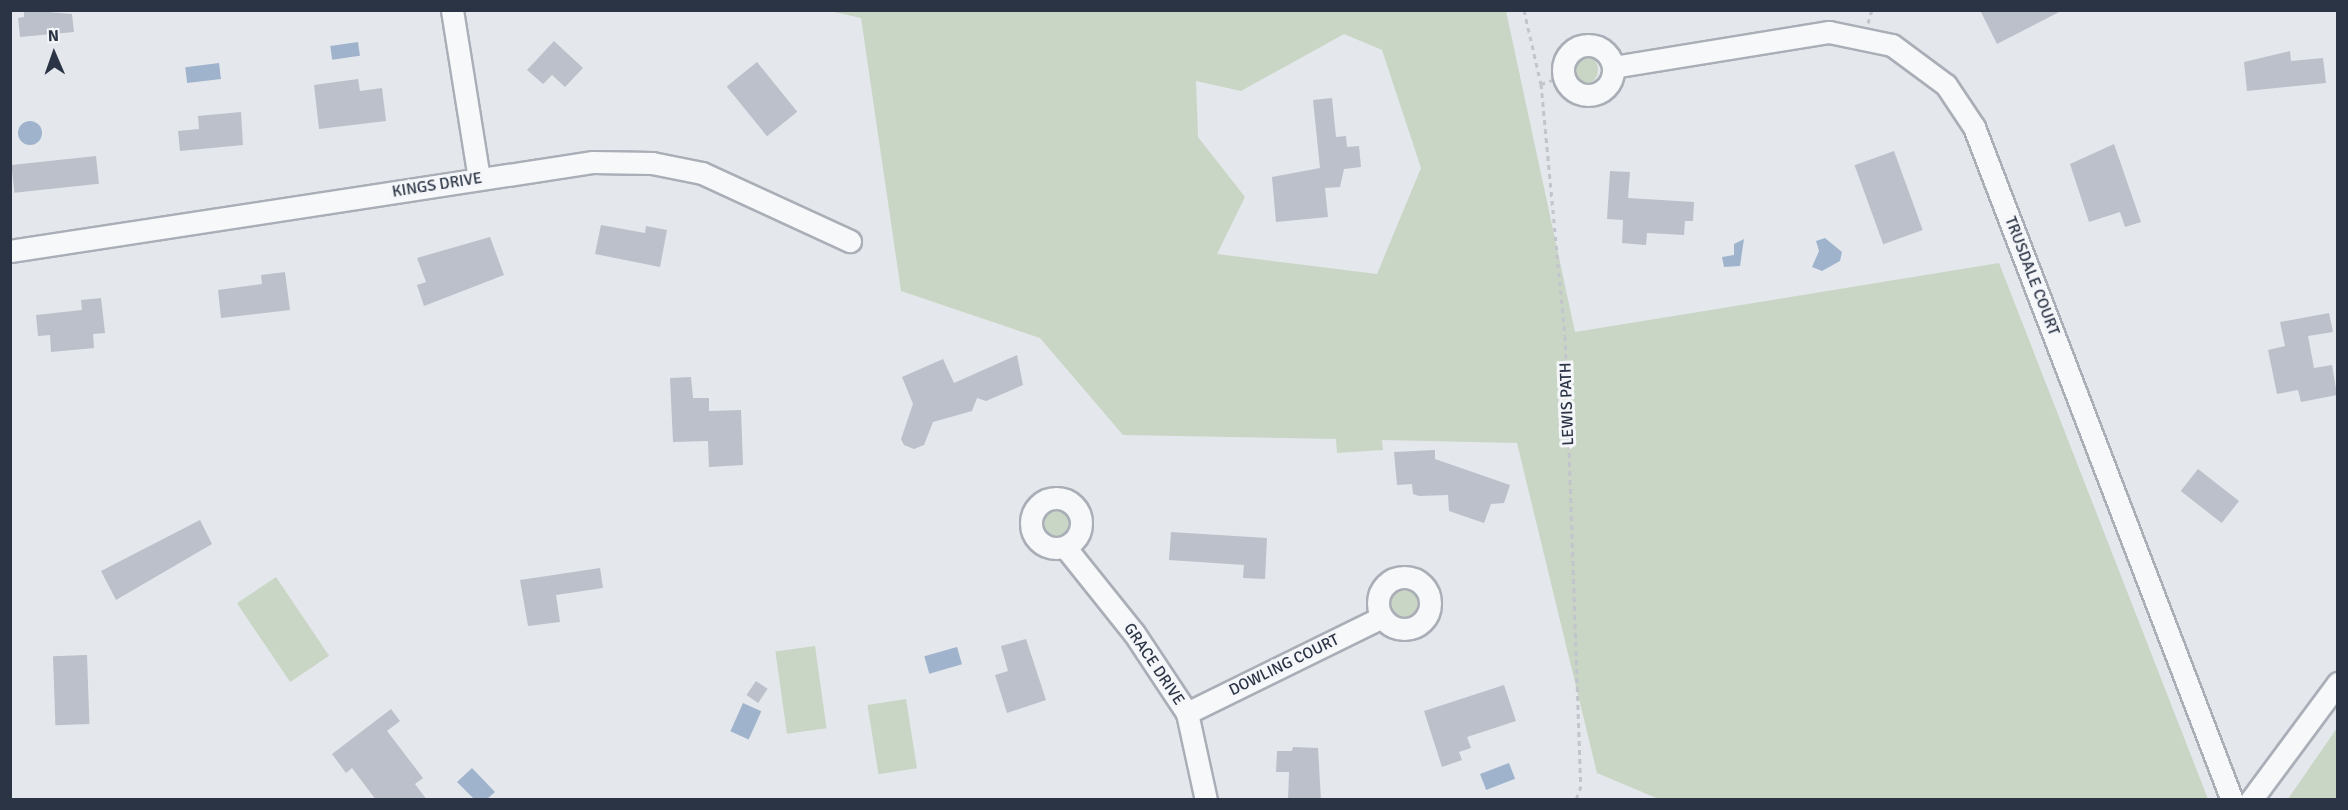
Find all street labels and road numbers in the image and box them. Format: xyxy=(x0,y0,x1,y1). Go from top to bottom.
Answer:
street label: KINGS DRIVE xyxy=(391,168,483,202)
street label: TRUSDALE COURT xyxy=(2001,214,2063,338)
street label: LEWIS PATH xyxy=(1556,362,1578,446)
street label: GRACE DRIVE xyxy=(1120,619,1188,709)
street label: DOWLING COURT xyxy=(1226,630,1342,700)

